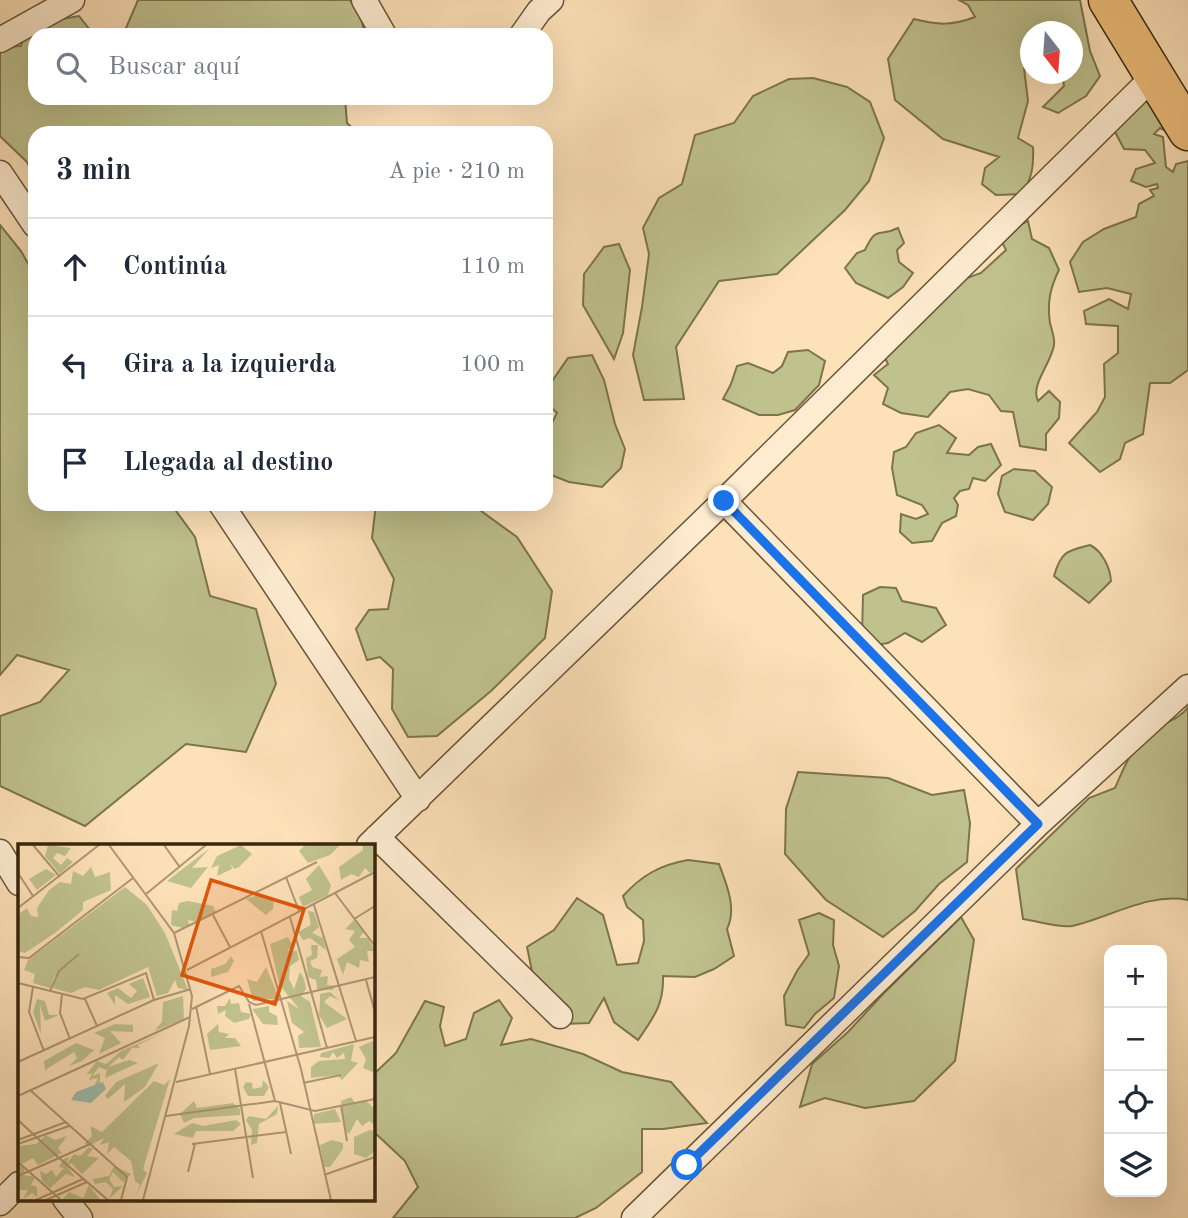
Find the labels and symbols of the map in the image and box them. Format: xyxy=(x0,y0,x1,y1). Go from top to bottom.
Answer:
north arrow xyxy=(1020,21,1083,84)
route end xyxy=(708,485,739,516)
inset map xyxy=(18,844,374,1200)
route start xyxy=(671,1149,702,1180)

